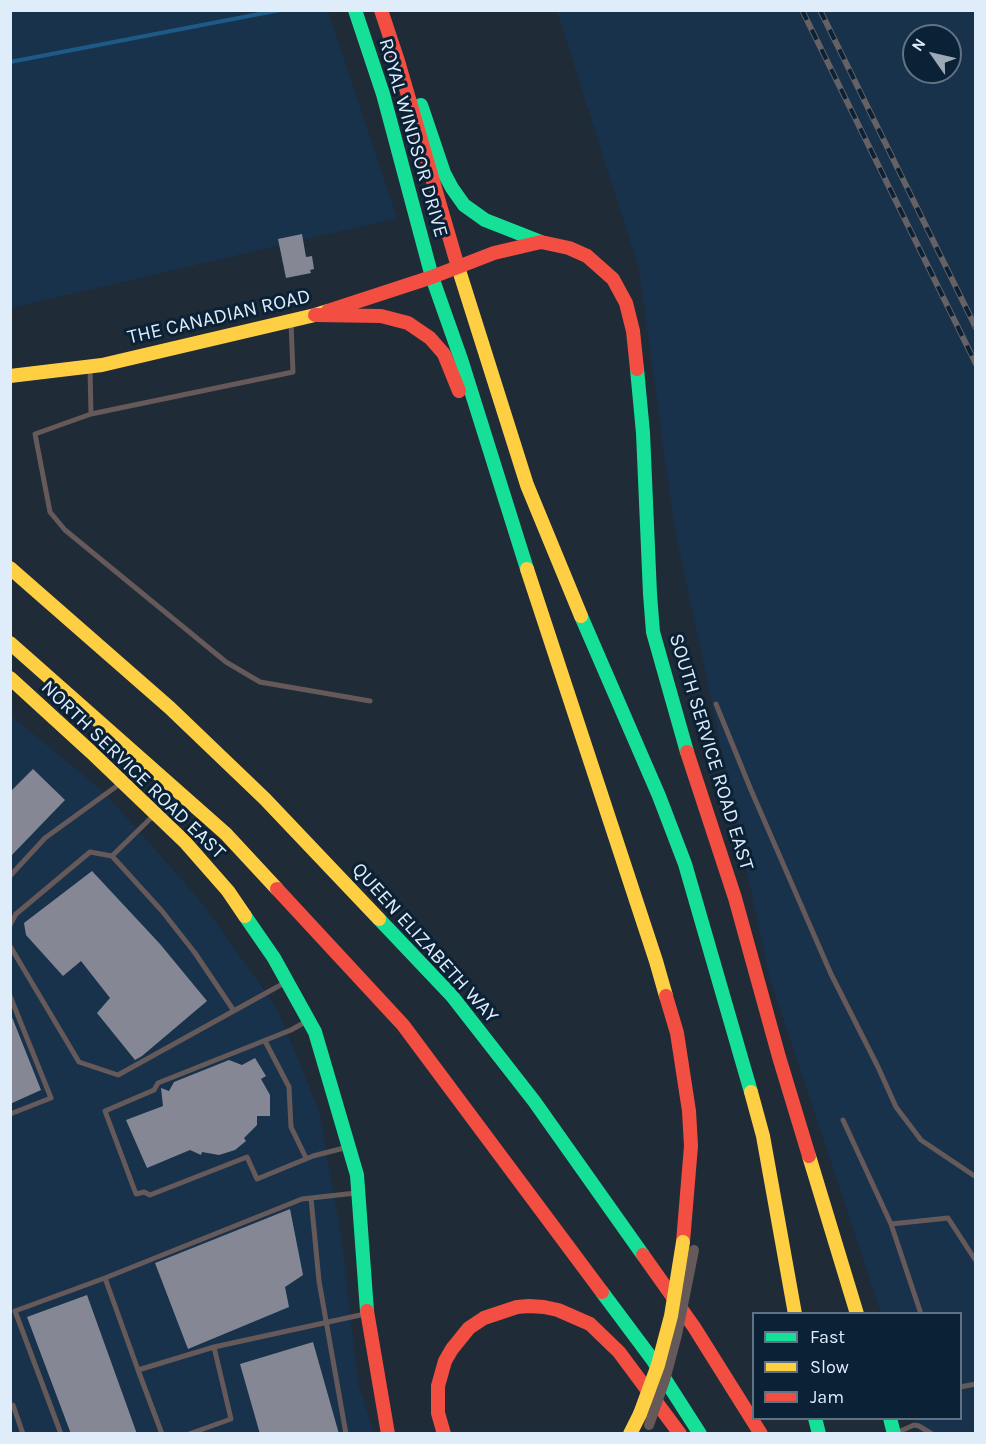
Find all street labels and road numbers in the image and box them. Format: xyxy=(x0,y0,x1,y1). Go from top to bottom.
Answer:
street label: ROYAL WINDSOR DRIVE xyxy=(373,36,453,240)
street label: THE CANADIAN ROAD xyxy=(125,284,313,350)
street label: SOUTH SERVICE ROAD EAST xyxy=(664,631,758,873)
street label: NORTH SERVICE ROAD EAST xyxy=(36,676,230,864)
street label: QUEEN ELIZABETH WAY xyxy=(347,858,503,1028)

